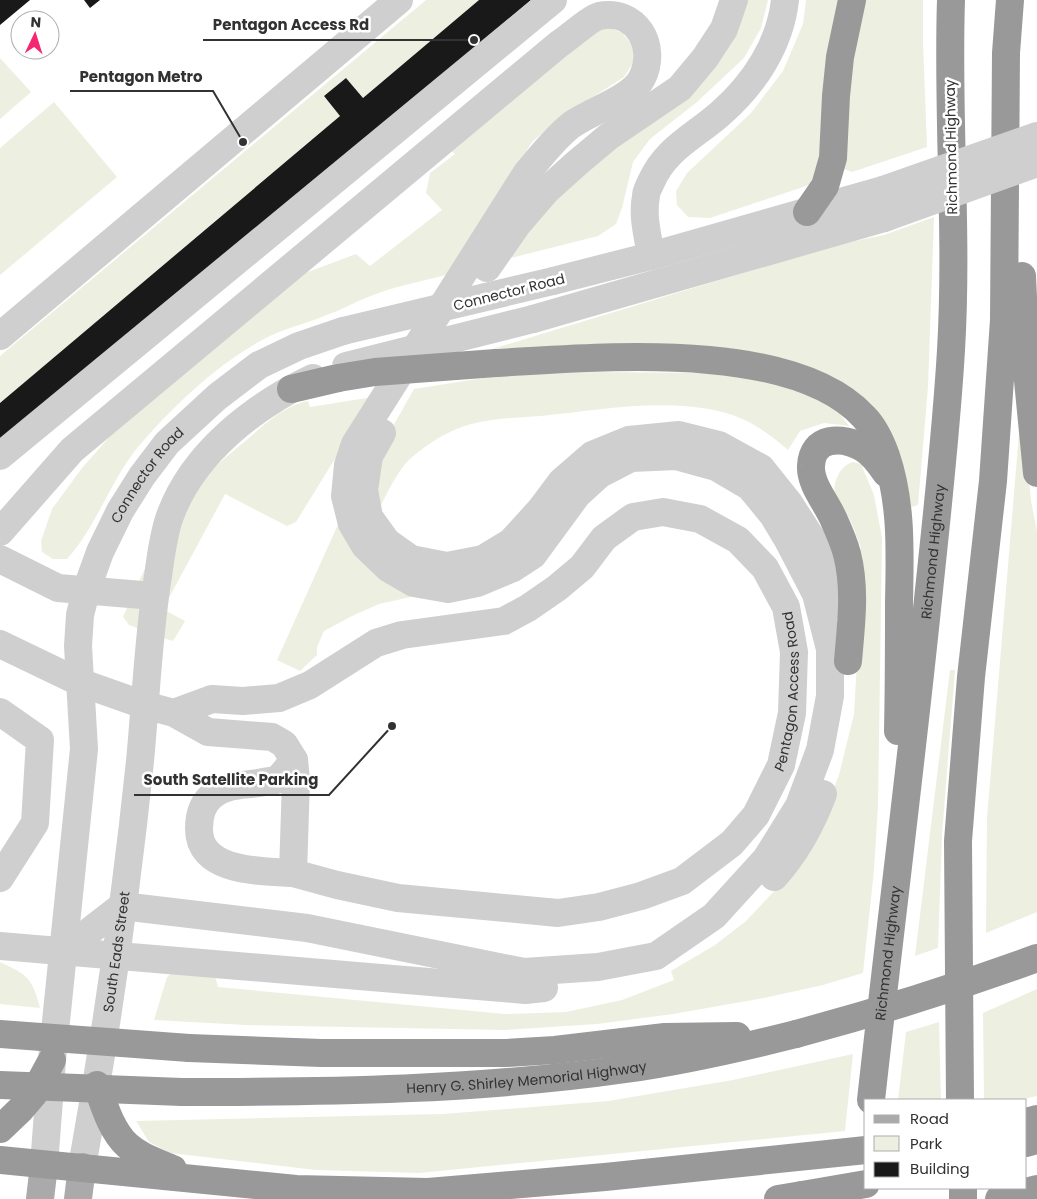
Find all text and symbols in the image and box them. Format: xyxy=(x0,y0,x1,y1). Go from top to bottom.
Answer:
north arrow xyxy=(10,10,60,60)
callout: Pentagon Access Rd xyxy=(203,10,379,40)
text: N xyxy=(30,12,42,32)
text: Pentagon Access Rd xyxy=(213,14,369,35)
callout: Pentagon Metro xyxy=(70,61,213,91)
text: Pentagon Metro xyxy=(79,66,203,87)
street label: Richmond Highway xyxy=(940,79,962,215)
street label: Connector Road xyxy=(451,268,567,316)
street label: Connector Road xyxy=(106,422,188,526)
street label: Richmond Highway xyxy=(916,483,950,620)
street label: Pentagon Access Road xyxy=(769,610,804,775)
callout: South Satellite Parking xyxy=(134,765,329,795)
text: South Satellite Parking xyxy=(144,769,318,790)
street label: Richmond Highway xyxy=(870,884,906,1022)
street label: South Eads Street xyxy=(98,890,135,1014)
street label: Henry G. Shirley Memorial Highway xyxy=(406,1056,648,1098)
legend xyxy=(864,1099,1027,1189)
text: Road xyxy=(910,1108,949,1129)
text: Park xyxy=(910,1133,942,1154)
text: Building xyxy=(910,1158,970,1179)

